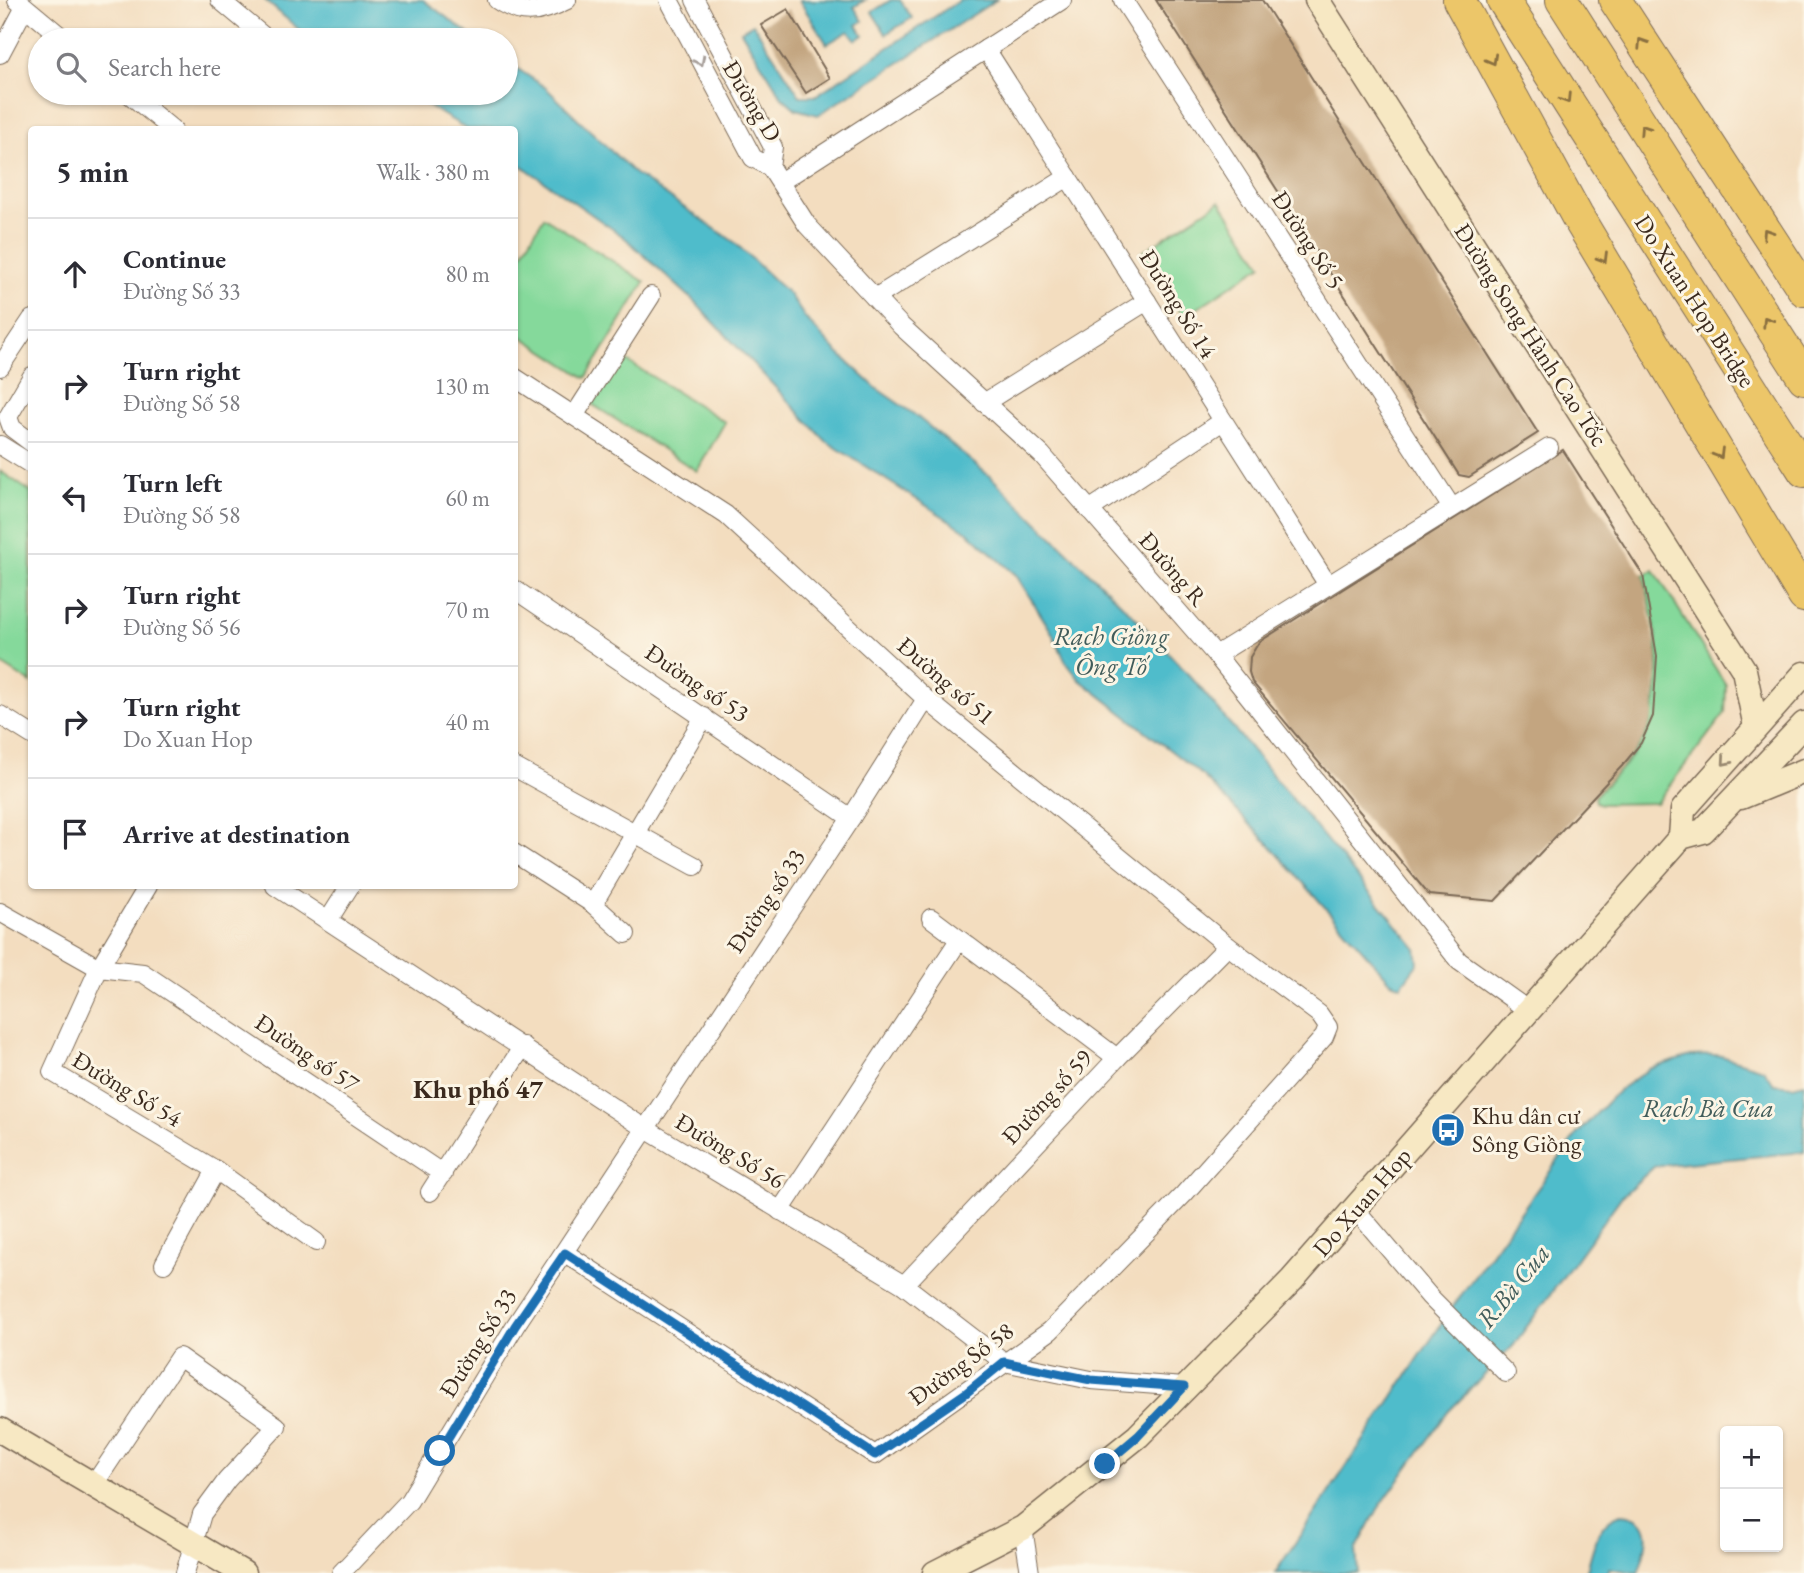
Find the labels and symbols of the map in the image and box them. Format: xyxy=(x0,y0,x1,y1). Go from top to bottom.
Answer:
one-way arrow xyxy=(1638,37,1651,50)
one-way arrow xyxy=(1484,53,1497,65)
one-way arrow xyxy=(691,54,705,66)
street label: Đường D xyxy=(716,54,789,147)
one-way arrow xyxy=(1557,92,1570,105)
one-way arrow xyxy=(1640,124,1653,137)
street label: Đường Số 5 xyxy=(1265,185,1352,295)
street label: Do Xuan Hop Bridge xyxy=(1628,208,1763,393)
street label: Đường Song Hành Cao Tốc xyxy=(1448,217,1615,452)
one-way arrow xyxy=(1762,228,1775,241)
street label: Đường Số 14 xyxy=(1133,244,1224,364)
one-way arrow xyxy=(1595,251,1608,264)
one-way arrow xyxy=(1763,315,1776,328)
one-way arrow xyxy=(1711,446,1724,459)
street label: Đường R xyxy=(1133,525,1215,613)
water label: Rạch Giồng Ông Tố xyxy=(1053,619,1170,683)
street label: Đường số 51 xyxy=(891,630,1001,731)
street label: Đường số 53 xyxy=(639,636,755,729)
one-way arrow xyxy=(1722,753,1734,766)
street label: Đường số 33 xyxy=(719,843,812,959)
street label: Đường số 57 xyxy=(249,1006,366,1099)
street label: Đường số 59 xyxy=(995,1042,1099,1151)
street label: Đường Số 54 xyxy=(67,1044,188,1134)
district label: Khu phố 47 xyxy=(413,1072,543,1106)
water label: Rạch Bà Cua xyxy=(1642,1091,1774,1125)
place label: Khu dân cư Sông Giồng xyxy=(1472,1100,1582,1159)
street label: Đường Số 56 xyxy=(670,1106,791,1195)
bus stop icon: Khu dân cư Sông Giồng xyxy=(1429,1111,1467,1149)
street label: Do Xuan Hop xyxy=(1306,1140,1418,1263)
water label: R.Bà Cua xyxy=(1469,1237,1557,1335)
street label: Đường Số 33 xyxy=(432,1283,523,1403)
street label: Đường Số 58 xyxy=(902,1315,1019,1412)
route start xyxy=(424,1435,455,1466)
route end xyxy=(1089,1448,1120,1479)

